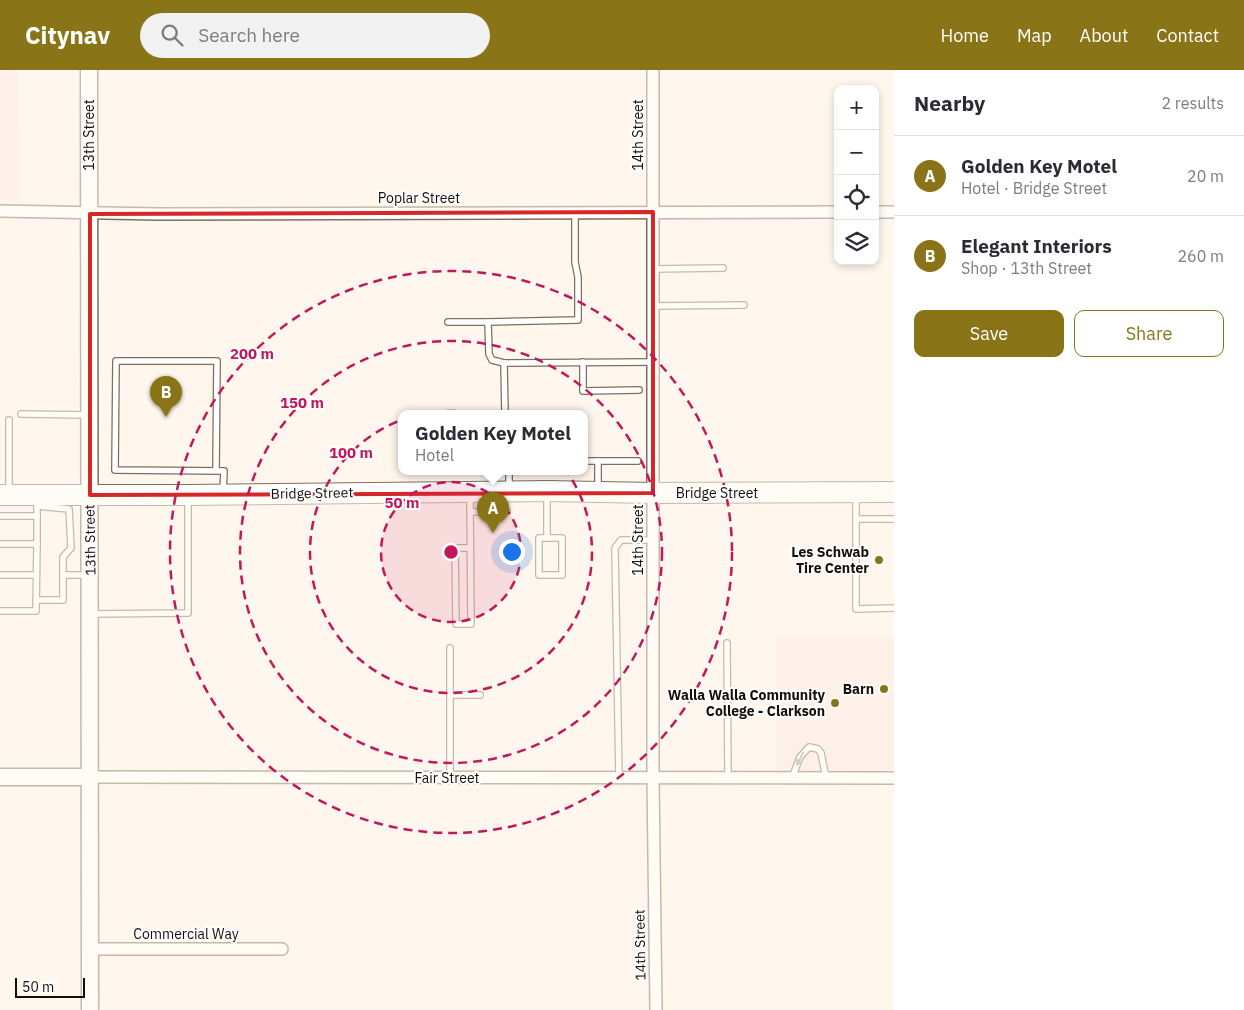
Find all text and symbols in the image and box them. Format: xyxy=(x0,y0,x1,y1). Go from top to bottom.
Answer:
search box xyxy=(140,13,490,58)
text: Citynav xyxy=(25,19,110,51)
icon: search xyxy=(158,21,186,49)
text: Search here xyxy=(198,23,300,47)
text: Home xyxy=(941,24,989,47)
text: Map xyxy=(1017,24,1052,47)
text: About xyxy=(1080,24,1128,47)
text: Contact xyxy=(1156,24,1219,47)
map controls xyxy=(834,85,879,265)
button: + xyxy=(834,85,879,130)
text: Nearby xyxy=(914,89,985,117)
text: 2 results xyxy=(1161,93,1224,113)
street label: 13th Street xyxy=(80,99,98,171)
street label: 14th Street xyxy=(629,99,647,171)
button: − xyxy=(834,130,879,175)
text: Golden Key Motel xyxy=(961,154,1117,178)
text: A xyxy=(925,166,935,186)
text: 20 m xyxy=(1187,166,1224,186)
button: locate xyxy=(834,175,879,220)
text: Hotel · Bridge Street xyxy=(961,178,1107,198)
street label: Poplar Street xyxy=(378,189,460,207)
button: layers xyxy=(834,220,879,265)
text: Elegant Interiors xyxy=(961,234,1112,258)
text: B xyxy=(925,246,935,266)
text: 260 m xyxy=(1177,246,1224,266)
text: Shop · 13th Street xyxy=(961,258,1092,278)
button: Save xyxy=(914,310,1064,357)
button: Share xyxy=(1074,310,1224,357)
text: 200 m xyxy=(230,344,274,363)
pin: B xyxy=(150,376,182,417)
text: 150 m xyxy=(280,393,324,412)
popup xyxy=(398,410,588,475)
text: Golden Key Motel xyxy=(415,421,571,445)
text: 100 m xyxy=(329,443,373,462)
text: Hotel xyxy=(415,445,454,465)
street label: Bridge Street xyxy=(271,483,354,503)
street label: Bridge Street xyxy=(676,484,758,502)
pin: A xyxy=(477,492,509,533)
text: 50 m xyxy=(385,493,419,512)
street label: 13th Street xyxy=(80,504,100,576)
street label: 14th Street xyxy=(629,504,647,576)
your location xyxy=(499,539,525,565)
centre of rings xyxy=(442,543,460,561)
place label: Les Schwab Tire Center xyxy=(791,543,869,577)
marker: Les Schwab Tire Center xyxy=(873,554,885,566)
place label: Barn xyxy=(843,680,874,698)
marker: Barn xyxy=(878,683,890,695)
place label: Walla Walla Community College - Clarkson xyxy=(668,686,826,720)
marker: Walla Walla Community College - Clarkson xyxy=(829,697,841,709)
one-way arrow xyxy=(796,752,804,767)
street label: Fair Street xyxy=(414,769,480,787)
street label: 14th Street xyxy=(630,909,650,981)
street label: Commercial Way xyxy=(133,925,239,943)
scale bar xyxy=(15,975,85,998)
text: 50 m xyxy=(22,978,54,996)

